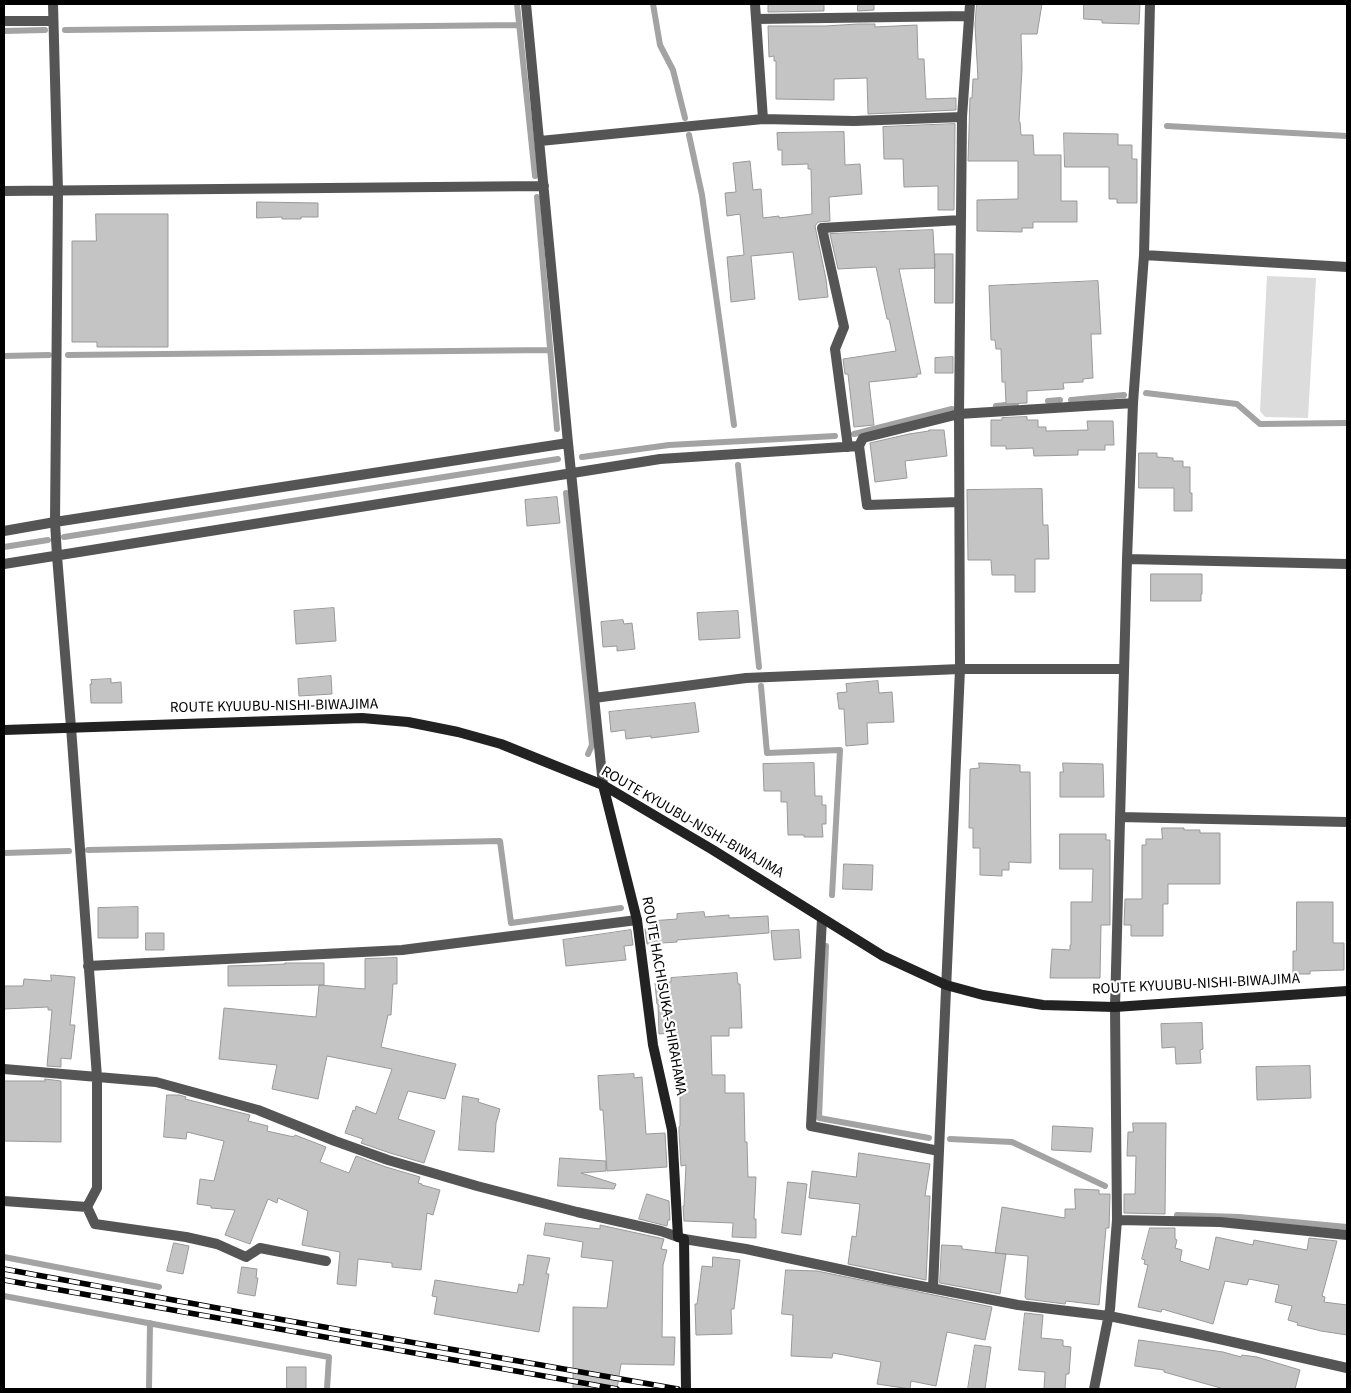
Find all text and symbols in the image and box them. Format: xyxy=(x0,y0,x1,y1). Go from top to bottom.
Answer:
street label: ROUTE KYUUBU-NISHI-BIWAJIMA xyxy=(170,696,378,718)
street label: ROUTE KYUUBU-NISHI-BIWAJIMA xyxy=(597,763,787,883)
street label: ROUTE HACHISUKA-SHIRAHAMA xyxy=(637,895,689,1097)
street label: ROUTE KYUUBU-NISHI-BIWAJIMA xyxy=(1092,971,1300,999)

